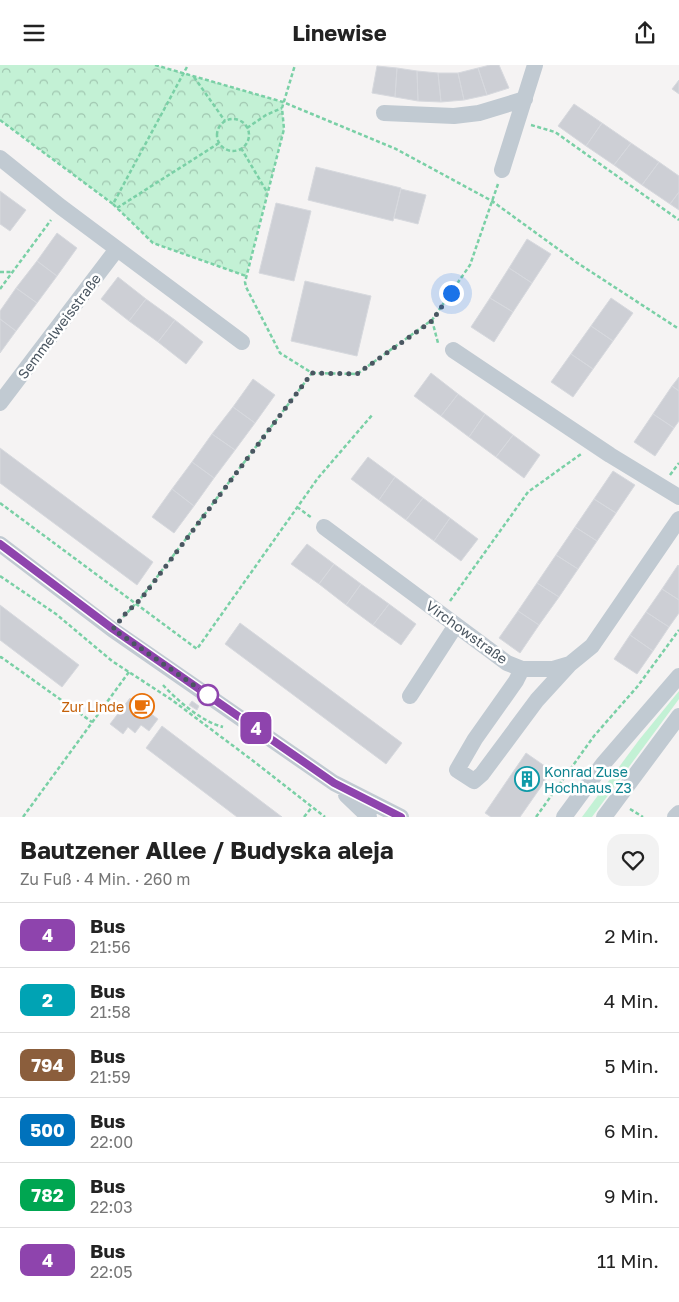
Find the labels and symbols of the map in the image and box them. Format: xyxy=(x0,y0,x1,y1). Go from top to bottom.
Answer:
street label: Semmelweisstraße xyxy=(14,270,104,382)
your location xyxy=(439,281,464,306)
street label: Virchowstraße xyxy=(423,597,511,667)
unlabelled marker xyxy=(197,684,219,706)
cafe icon: Zur Linde xyxy=(129,693,155,719)
place label: Zur Linde xyxy=(61,698,124,715)
line badge: 4 xyxy=(240,712,272,744)
place label: Konrad Zuse Hochhaus Z3 xyxy=(544,763,632,796)
building icon: Konrad Zuse Hochhaus Z3 xyxy=(514,766,540,792)

